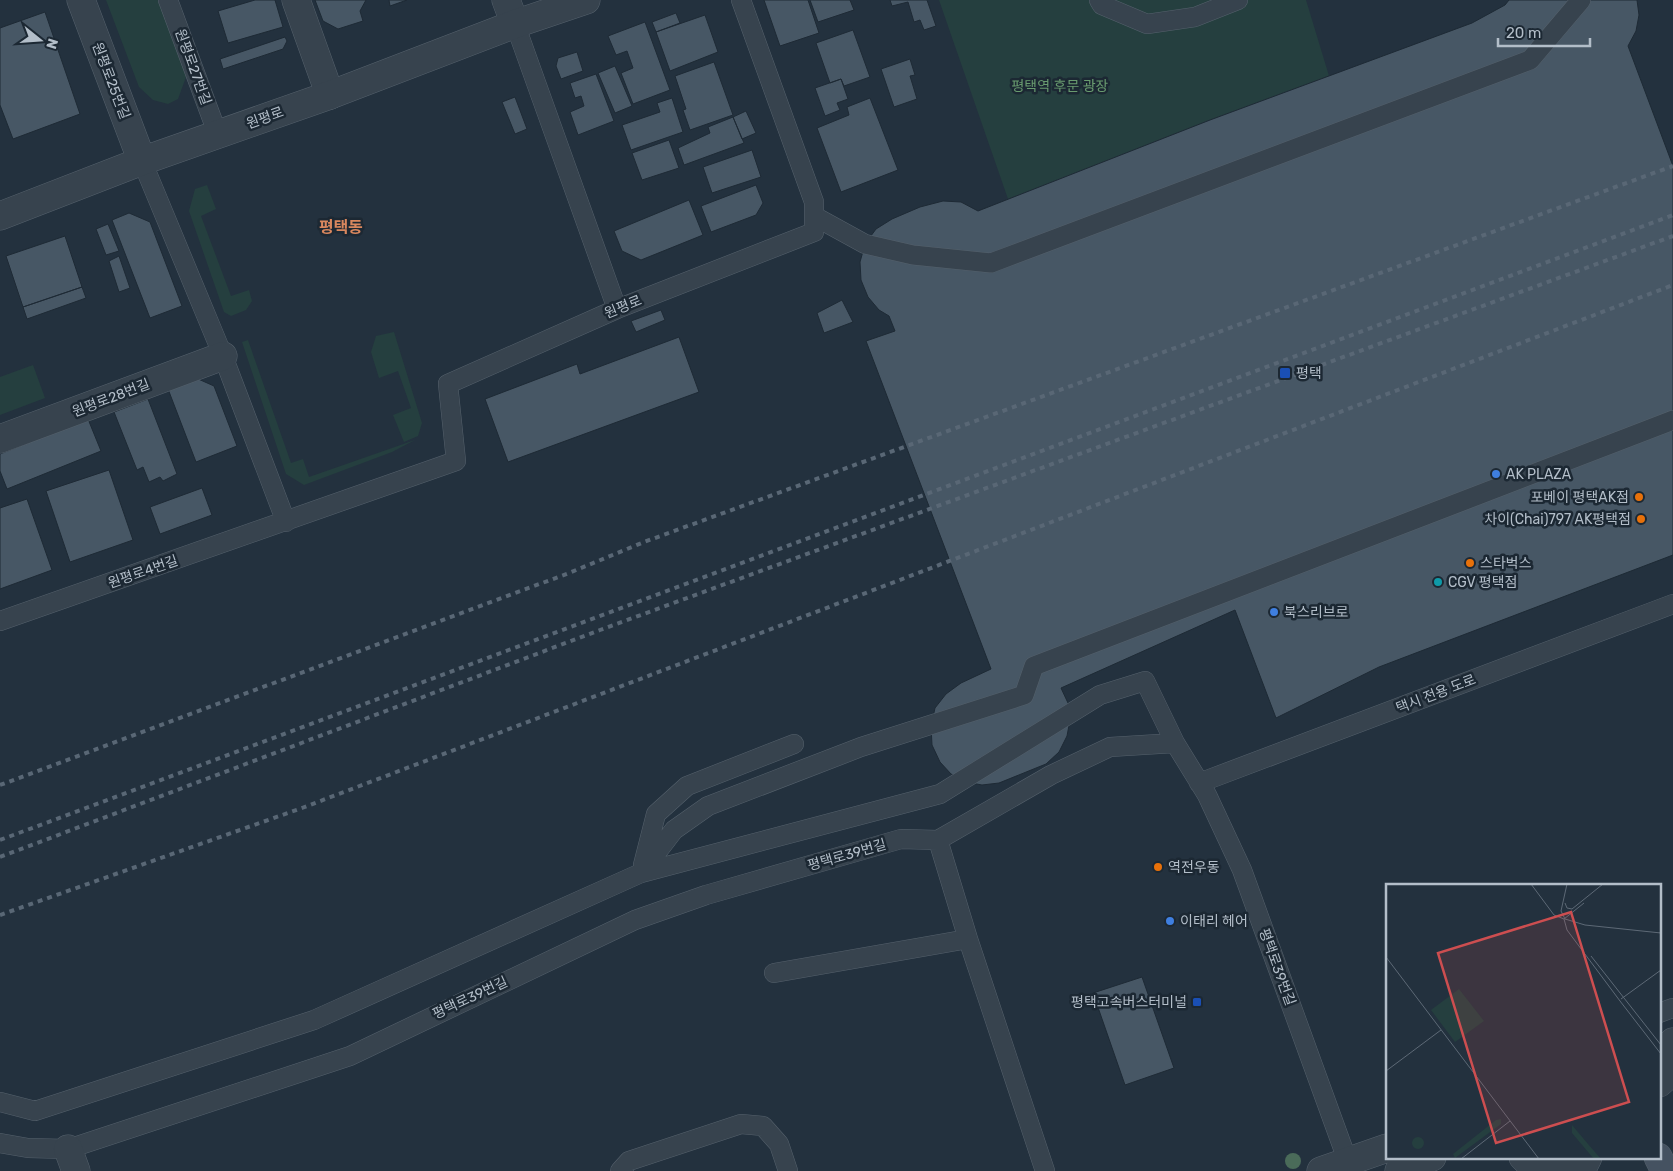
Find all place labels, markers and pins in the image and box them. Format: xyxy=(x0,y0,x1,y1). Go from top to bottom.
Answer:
place label: 평택 xyxy=(1296,365,1322,382)
marker: 평택 xyxy=(1278,366,1292,380)
place label: AK PLAZA xyxy=(1506,466,1572,483)
marker: AK PLAZA xyxy=(1490,468,1502,480)
place label: 포베이 평택AK점 xyxy=(1530,489,1629,506)
marker: 포베이 평택AK점 xyxy=(1633,491,1645,503)
place label: 차이(Chai)797 AK평택점 xyxy=(1484,511,1631,528)
marker: 차이(Chai)797 AK평택점 xyxy=(1635,513,1647,525)
place label: 스타벅스 xyxy=(1480,555,1532,572)
marker: 스타벅스 xyxy=(1464,557,1476,569)
place label: CGV 평택점 xyxy=(1448,574,1517,591)
marker: CGV 평택점 xyxy=(1432,576,1444,588)
place label: 북스리브로 xyxy=(1284,604,1349,621)
marker: 북스리브로 xyxy=(1268,606,1280,618)
place label: 역전우동 xyxy=(1168,859,1220,876)
marker: 역전우동 xyxy=(1152,861,1164,873)
place label: 이태리 헤어 xyxy=(1180,913,1248,930)
marker: 이태리 헤어 xyxy=(1164,915,1176,927)
place label: 평택고속버스터미널 xyxy=(1071,994,1187,1011)
marker: 평택고속버스터미널 xyxy=(1191,996,1203,1008)

